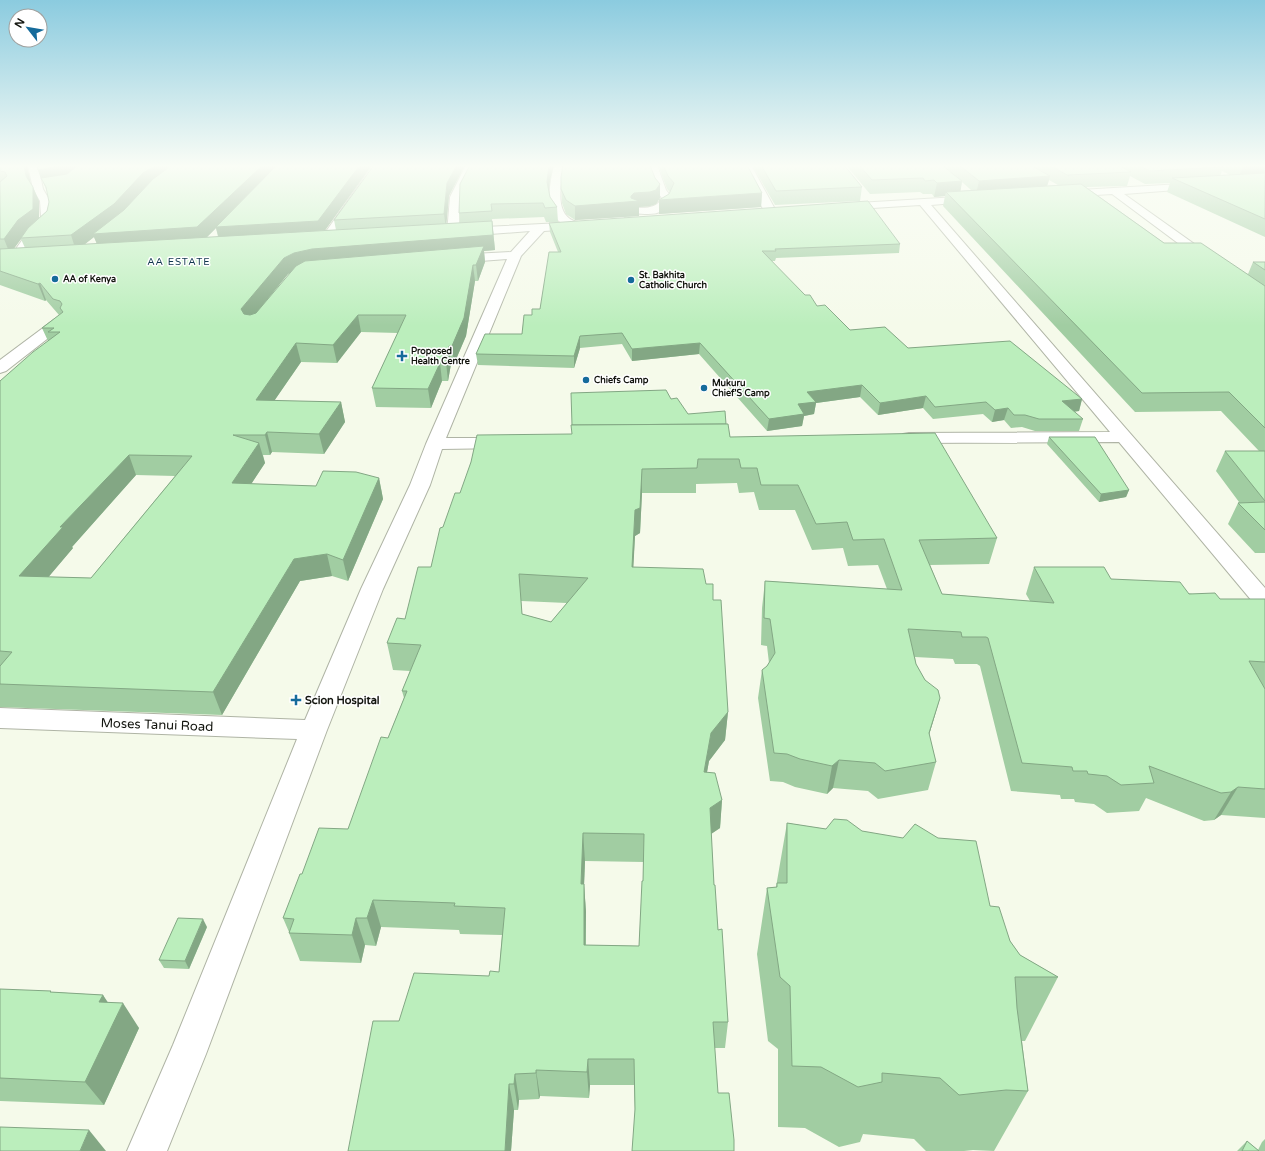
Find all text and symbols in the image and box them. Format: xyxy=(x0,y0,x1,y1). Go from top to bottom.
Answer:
north arrow xyxy=(8,8,48,48)
text: N xyxy=(12,16,28,30)
district label: AA ESTATE xyxy=(147,256,211,268)
place label: St. Bakhita Catholic Church xyxy=(639,270,707,291)
marker: AA of Kenya xyxy=(50,274,60,284)
place label: AA of Kenya xyxy=(63,274,116,285)
marker: St. Bakhita Catholic Church xyxy=(626,275,636,285)
place label: Proposed Health Centre xyxy=(411,346,470,367)
marker: Proposed Health Centre xyxy=(396,350,408,362)
marker: Chiefs Camp xyxy=(581,375,591,385)
place label: Chiefs Camp xyxy=(594,375,649,386)
place label: Mukuru Chief'S Camp xyxy=(712,378,770,399)
marker: Mukuru Chief'S Camp xyxy=(699,383,709,393)
marker: Scion Hospital xyxy=(290,694,302,706)
place label: Scion Hospital xyxy=(305,694,380,708)
street label: Moses Tanui Road xyxy=(100,715,214,735)

